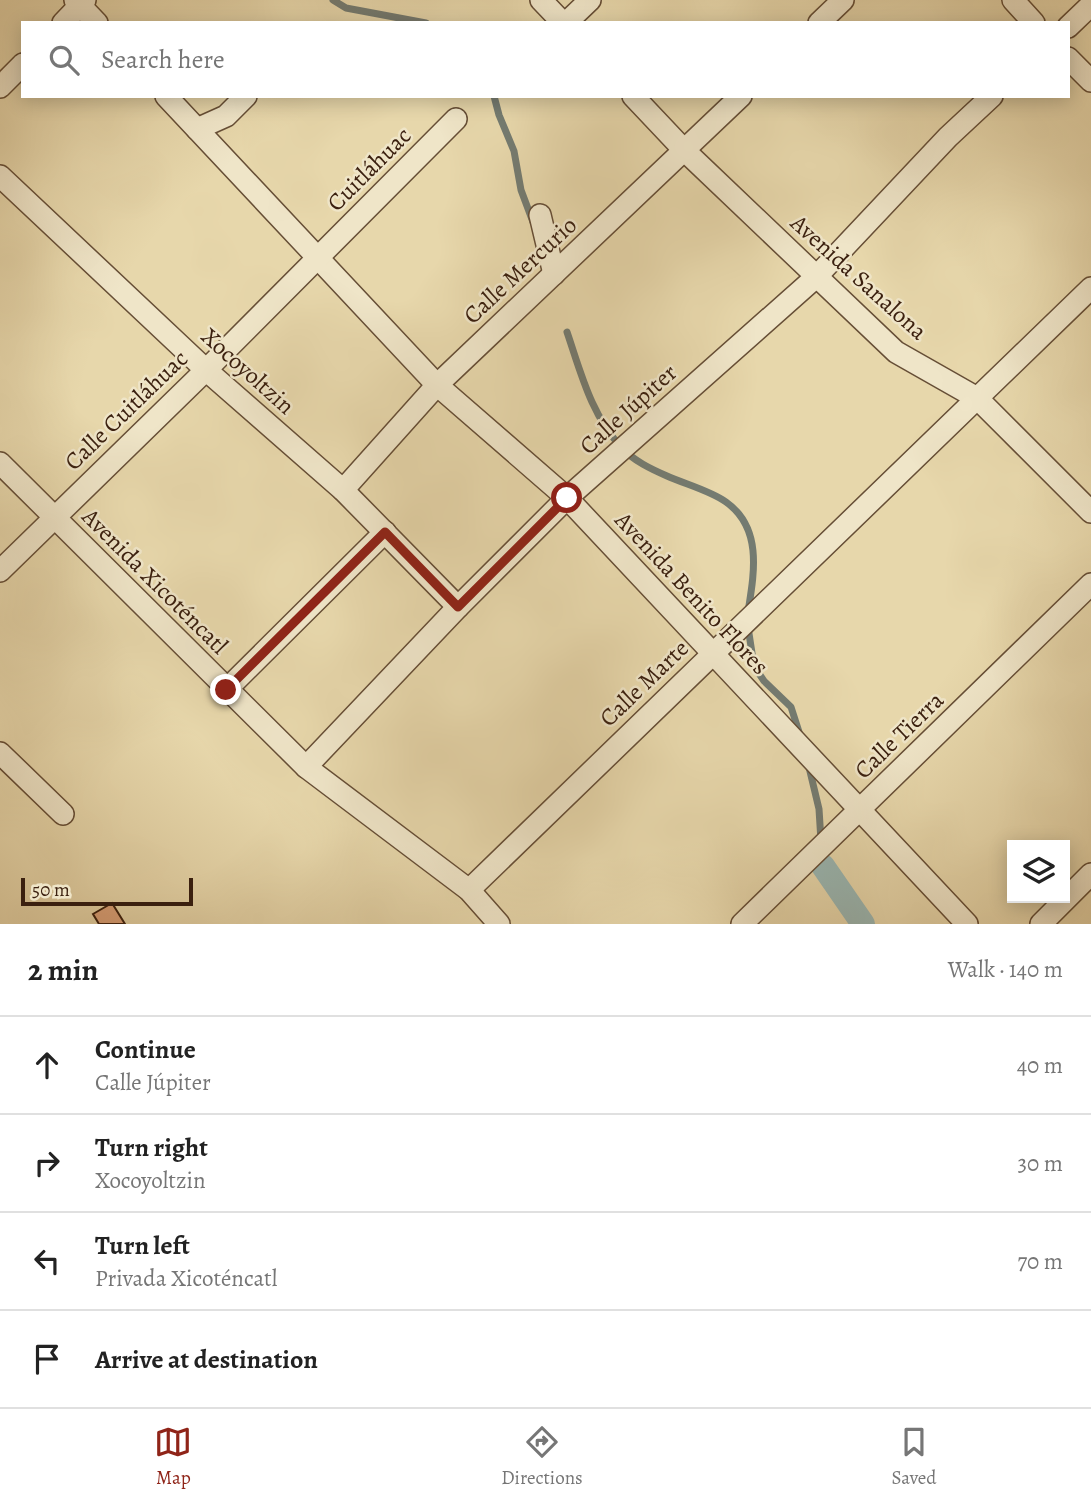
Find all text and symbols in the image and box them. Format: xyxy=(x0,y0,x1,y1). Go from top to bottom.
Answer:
search box xyxy=(21,21,1070,98)
icon: search xyxy=(45,41,83,79)
text: Search here xyxy=(101,42,225,77)
street label: Cuitláhuac xyxy=(320,120,418,218)
street label: Avenida Sanalona xyxy=(783,206,935,347)
street label: Calle Mercurio xyxy=(456,209,584,331)
street label: Xocoyoltzin xyxy=(194,321,302,421)
street label: Calle Cuitláhuac xyxy=(57,343,195,477)
street label: Calle Júpiter xyxy=(572,357,684,461)
route start xyxy=(551,482,582,513)
street label: Avenida Xicoténcatl xyxy=(74,500,235,661)
street label: Avenida Benito Flores xyxy=(607,504,776,681)
street label: Calle Marte xyxy=(592,632,696,734)
route end xyxy=(210,674,241,705)
street label: Calle Tierra xyxy=(847,684,951,786)
map controls xyxy=(1007,840,1070,903)
button: layers xyxy=(1007,840,1070,903)
scale bar xyxy=(21,875,192,907)
text: 50 m xyxy=(32,877,70,903)
text: 2 min xyxy=(28,950,98,990)
text: Walk · 140 m xyxy=(948,954,1063,985)
text: Continue xyxy=(95,1032,196,1067)
icon: ahead xyxy=(28,1046,66,1084)
text: 40 m xyxy=(1017,1050,1063,1081)
text: Calle Júpiter xyxy=(95,1067,211,1098)
text: Turn right xyxy=(95,1130,208,1165)
icon: right xyxy=(28,1144,66,1182)
text: 30 m xyxy=(1017,1148,1063,1179)
text: Xocoyoltzin xyxy=(95,1165,206,1196)
text: Turn left xyxy=(95,1228,190,1263)
icon: left xyxy=(28,1242,66,1280)
text: 70 m xyxy=(1017,1246,1063,1277)
text: Privada Xicoténcatl xyxy=(95,1263,277,1294)
icon: arrive xyxy=(28,1340,66,1378)
text: Arrive at destination xyxy=(95,1342,318,1377)
tab: Map xyxy=(154,1423,192,1491)
tab: Directions xyxy=(501,1423,583,1491)
tab: Saved xyxy=(892,1423,937,1491)

